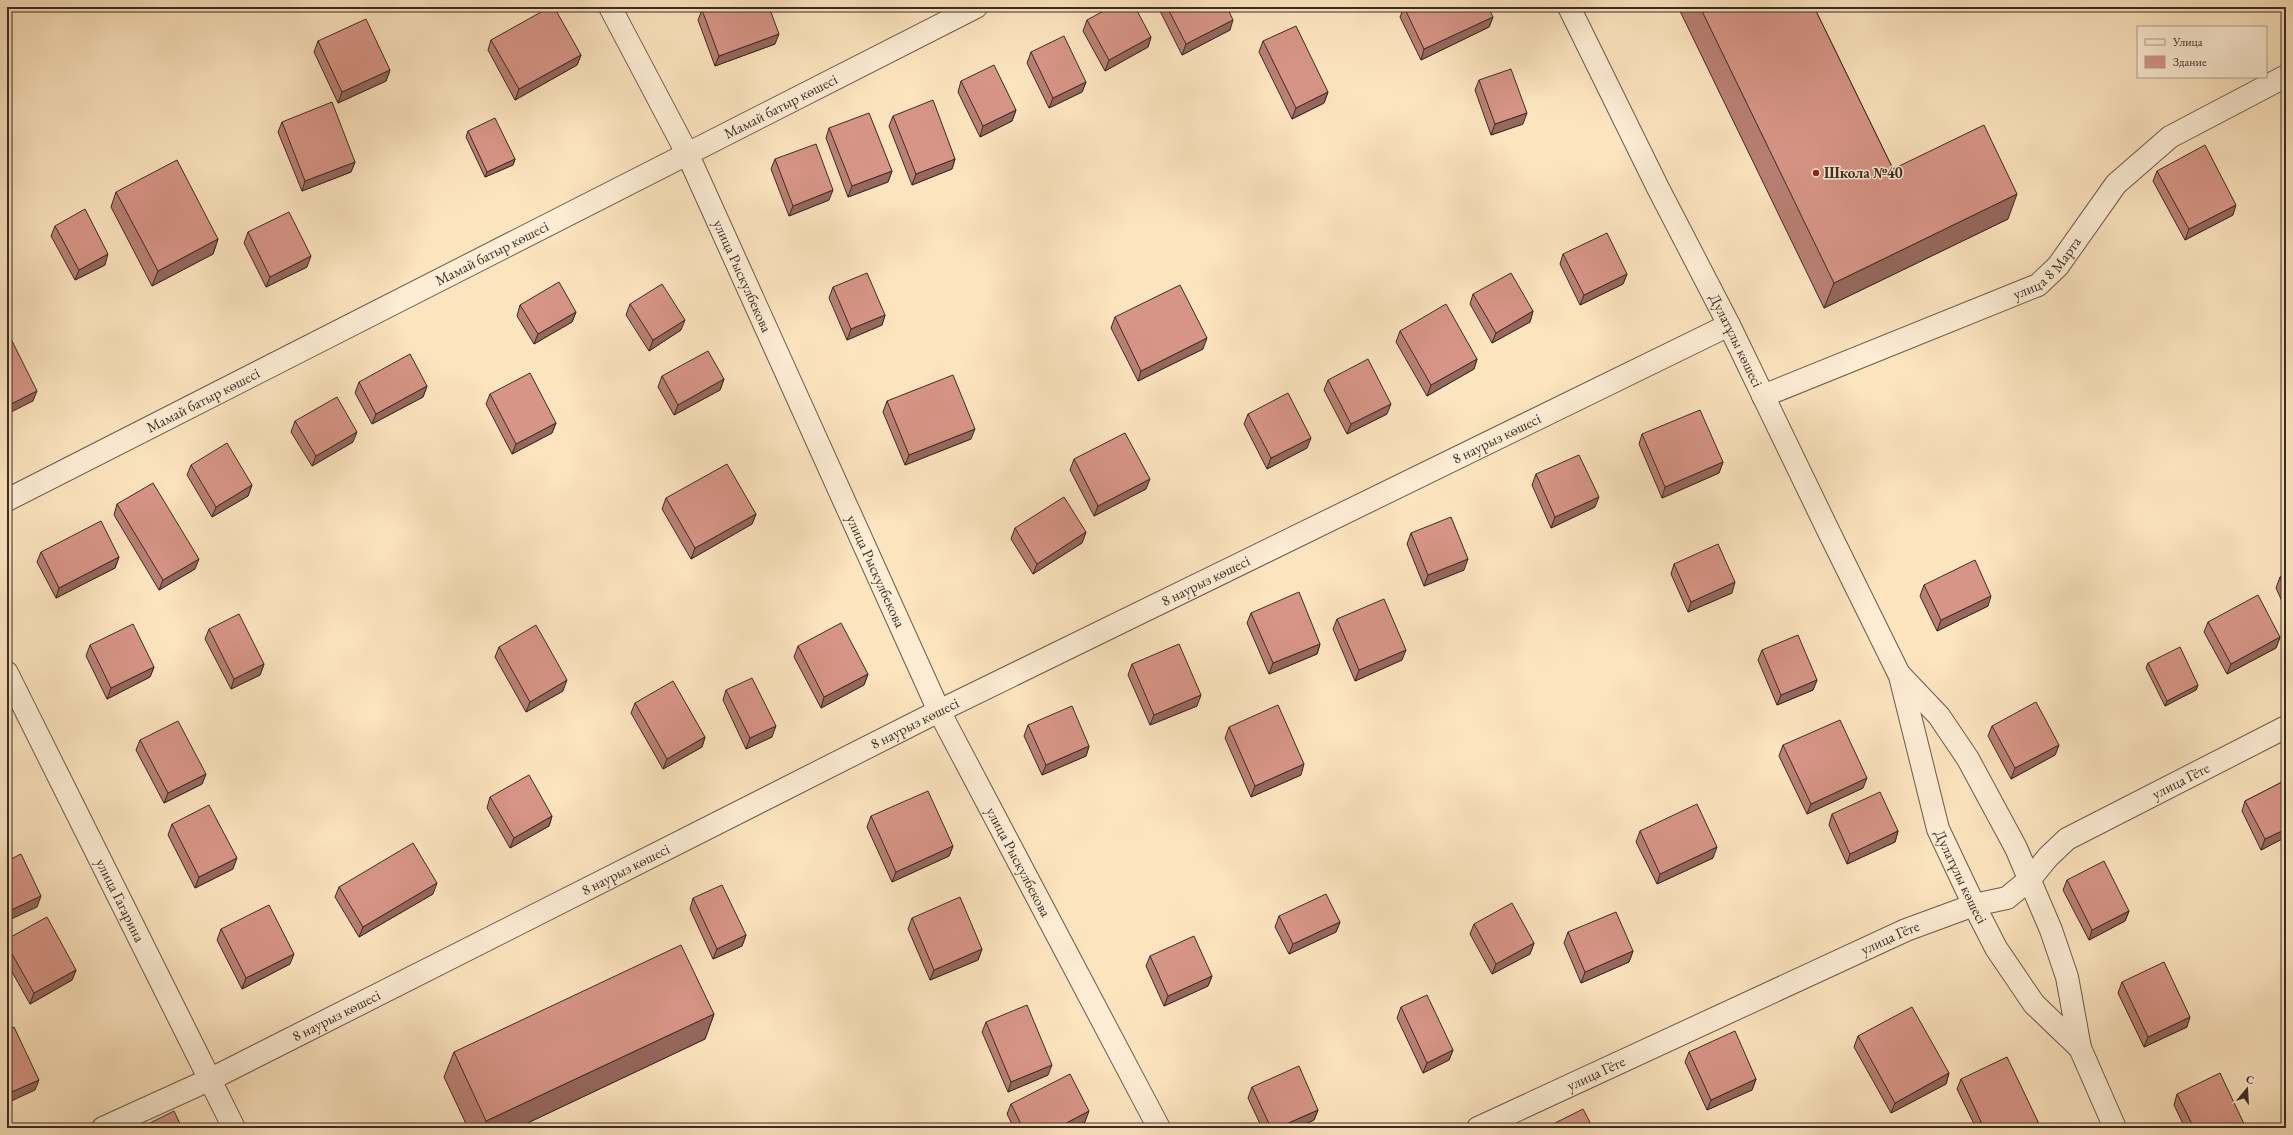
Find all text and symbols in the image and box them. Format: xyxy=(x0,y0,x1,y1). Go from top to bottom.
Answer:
legend xyxy=(2137,26,2267,78)
text: Улица xyxy=(2172,34,2203,50)
text: Здание xyxy=(2173,54,2207,70)
street label: Мамай батыр көшесі xyxy=(721,69,841,143)
place label: Школа №40 xyxy=(1824,163,1903,182)
marker: Школа №40 xyxy=(1811,168,1821,178)
street label: Мамай батыр көшесі xyxy=(432,216,552,290)
street label: улица Рыскулбекова xyxy=(709,216,777,335)
street label: улица 8 Марта xyxy=(2010,233,2085,303)
street label: Дулатұлы көшесі xyxy=(1705,290,1768,390)
street label: Мамай батыр көшесі xyxy=(143,363,263,437)
street label: 8 наурыз көшесі xyxy=(1449,408,1544,468)
street label: улица Рыскулбекова xyxy=(843,512,910,630)
street label: 8 наурыз көшесі xyxy=(1158,550,1253,610)
street label: 8 наурыз көшесі xyxy=(867,693,962,753)
street label: улица Гёте xyxy=(2148,758,2213,803)
street label: улица Рыскулбекова xyxy=(982,803,1056,920)
street label: Дулатұлы көшесі xyxy=(1931,826,1992,927)
street label: 8 наурыз көшесі xyxy=(578,839,673,899)
street label: улица Гагарина xyxy=(92,855,150,945)
street label: улица Гёте xyxy=(1858,916,1922,959)
street label: 8 наурыз көшесі xyxy=(289,985,384,1045)
street label: улица Гёте xyxy=(1563,1051,1628,1095)
north arrow xyxy=(2227,1069,2267,1109)
text: С xyxy=(2244,1072,2256,1087)

